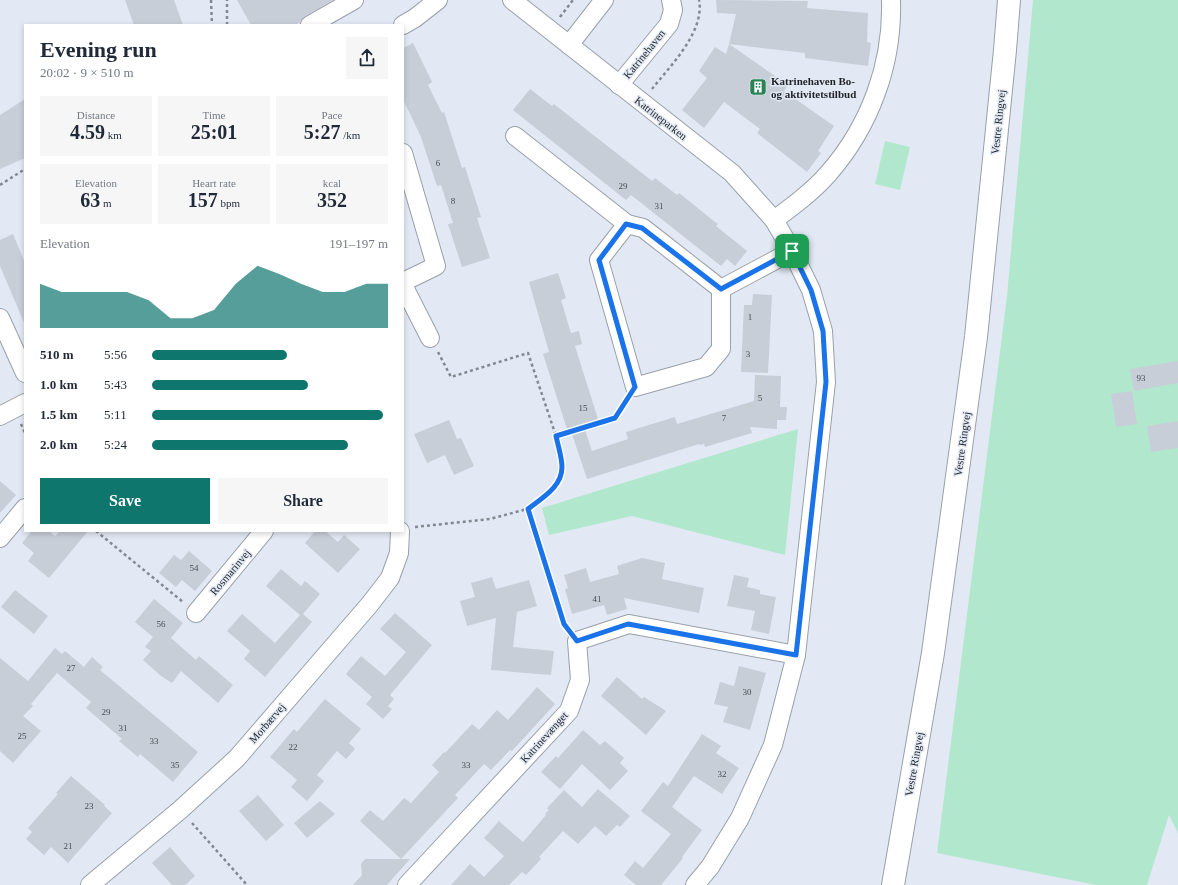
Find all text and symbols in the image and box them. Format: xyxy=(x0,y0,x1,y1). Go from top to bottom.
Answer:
street label: Katrinehaven xyxy=(621,27,668,81)
text: Evening run xyxy=(40,37,157,62)
button: share xyxy=(346,37,388,79)
text: 20:02 · 9 × 510 m xyxy=(40,65,134,80)
place label: Katrinehaven Bo- og aktivitetstilbud xyxy=(771,75,856,100)
building icon: Katrinehaven Bo- og aktivitetstilbud xyxy=(748,77,768,97)
street label: Vestre Ringvej xyxy=(989,89,1007,155)
street label: Katrineparken xyxy=(633,94,690,142)
text: Distance xyxy=(77,109,115,121)
text: Time xyxy=(203,109,225,121)
text: Pace xyxy=(322,109,342,121)
text: 4.59 xyxy=(70,121,105,143)
text: 25:01 xyxy=(191,121,237,143)
text: 5:27 xyxy=(304,121,340,143)
text: km xyxy=(105,129,122,141)
text: /km xyxy=(340,129,360,141)
house number: 6 xyxy=(436,158,441,168)
text: Elevation xyxy=(75,177,117,189)
text: Heart rate xyxy=(192,177,236,189)
text: kcal xyxy=(323,177,341,189)
house number: 29 xyxy=(619,181,628,191)
text: 63 xyxy=(80,189,100,211)
text: 157 xyxy=(188,189,218,211)
text: 352 xyxy=(317,189,347,211)
house number: 8 xyxy=(451,196,456,206)
text: m xyxy=(100,197,112,209)
text: bpm xyxy=(218,197,240,209)
house number: 31 xyxy=(655,201,664,211)
pin xyxy=(775,234,809,268)
text: Elevation xyxy=(40,236,90,251)
text: 191–197 m xyxy=(329,236,388,251)
icon: arrive xyxy=(781,240,803,262)
house number: 1 xyxy=(748,312,752,322)
text: 510 m xyxy=(40,347,74,362)
text: 5:56 xyxy=(104,347,127,362)
house number: 3 xyxy=(746,349,751,359)
house number: 93 xyxy=(1137,373,1146,383)
text: 1.0 km xyxy=(40,377,78,392)
text: 5:43 xyxy=(104,377,127,392)
house number: 5 xyxy=(758,393,763,403)
house number: 15 xyxy=(579,403,588,413)
text: 1.5 km xyxy=(40,407,78,422)
text: 5:11 xyxy=(104,407,127,422)
street label: Vestre Ringvej xyxy=(952,411,972,477)
house number: 7 xyxy=(722,413,727,423)
text: 2.0 km xyxy=(40,437,78,452)
text: 5:24 xyxy=(104,437,127,452)
button: Save xyxy=(40,478,210,524)
button: Share xyxy=(218,478,388,524)
street label: Rosmarinvej xyxy=(207,547,253,597)
house number: 54 xyxy=(190,563,199,573)
house number: 41 xyxy=(593,594,602,604)
house number: 56 xyxy=(157,619,166,629)
house number: 27 xyxy=(67,663,76,673)
house number: 30 xyxy=(743,687,752,697)
street label: Morbærvej xyxy=(246,701,288,745)
house number: 29 xyxy=(102,707,111,717)
street label: Katrinevænget xyxy=(518,709,570,765)
house number: 31 xyxy=(119,723,128,733)
house number: 25 xyxy=(18,731,27,741)
street label: Vestre Ringvej xyxy=(902,731,926,797)
house number: 33 xyxy=(150,736,159,746)
house number: 22 xyxy=(289,742,298,752)
house number: 35 xyxy=(171,760,180,770)
house number: 33 xyxy=(462,760,471,770)
house number: 32 xyxy=(718,769,727,779)
house number: 23 xyxy=(85,801,94,811)
house number: 21 xyxy=(64,841,73,851)

